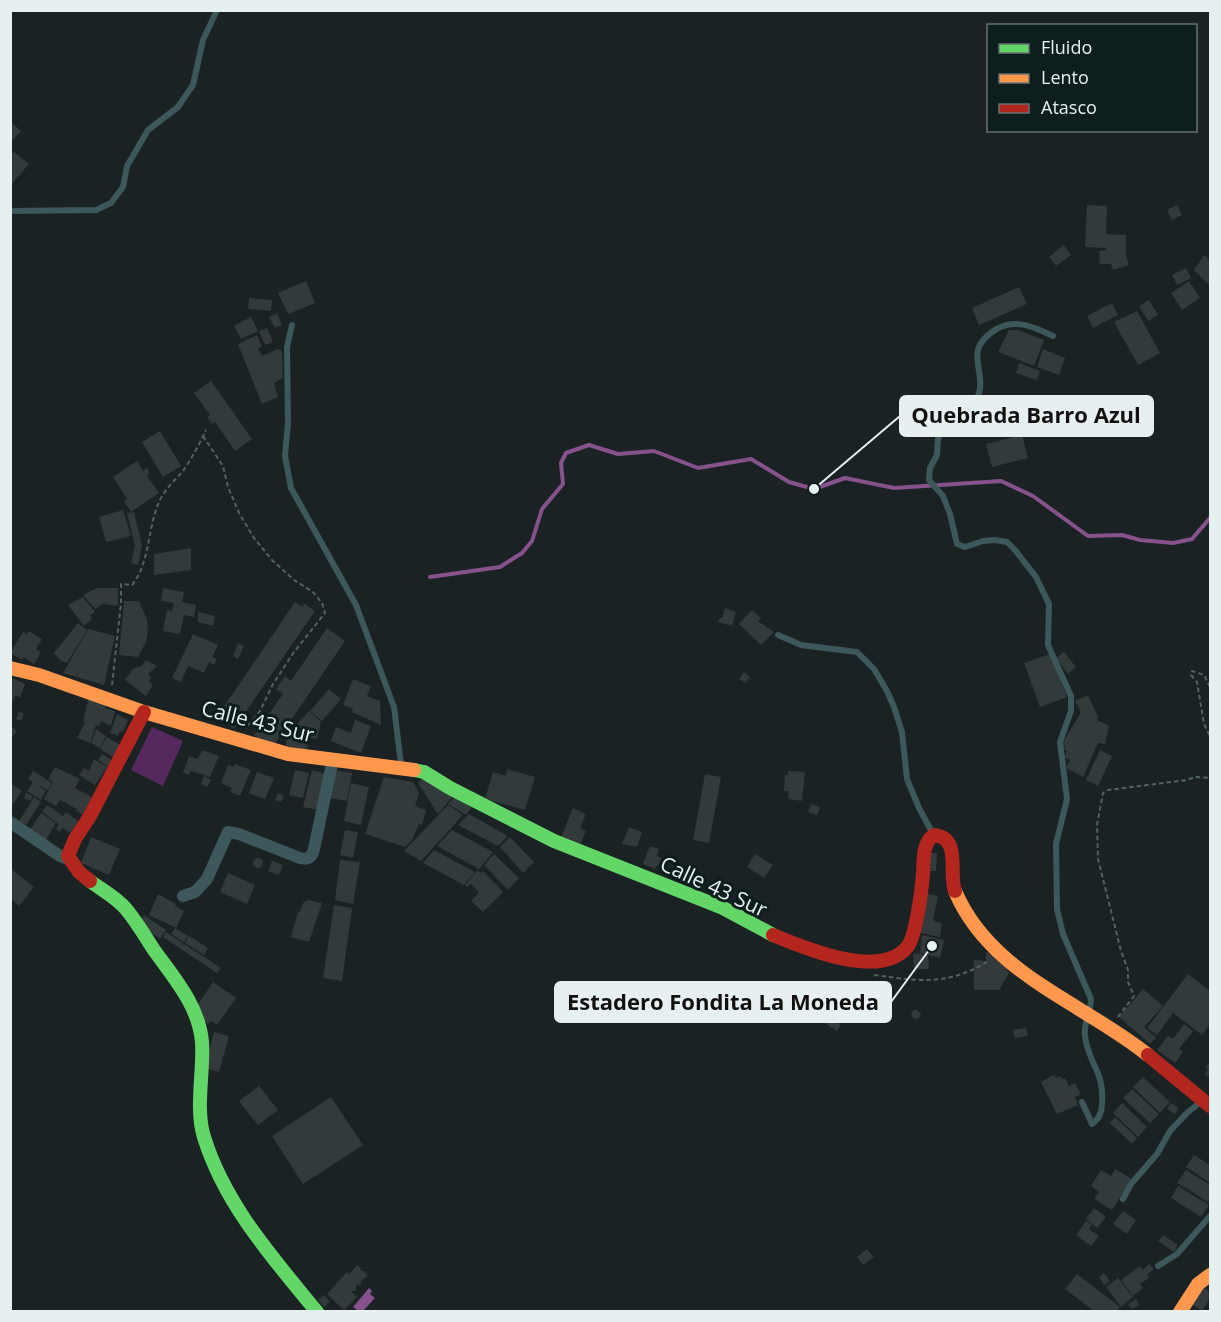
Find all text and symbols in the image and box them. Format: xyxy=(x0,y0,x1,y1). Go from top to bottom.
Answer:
legend xyxy=(987,24,1197,132)
text: Fluido xyxy=(1041,35,1092,59)
text: Lento xyxy=(1041,65,1089,89)
text: Atasco xyxy=(1041,95,1097,119)
callout: Quebrada Barro Azul xyxy=(900,396,1153,436)
text: Quebrada Barro Azul xyxy=(911,399,1141,429)
street label: Calle 43 Sur xyxy=(199,693,318,749)
street label: Calle 43 Sur xyxy=(656,849,772,923)
callout: Estadero Fondita La Moneda xyxy=(555,982,891,1022)
text: Estadero Fondita La Moneda xyxy=(567,986,879,1016)

